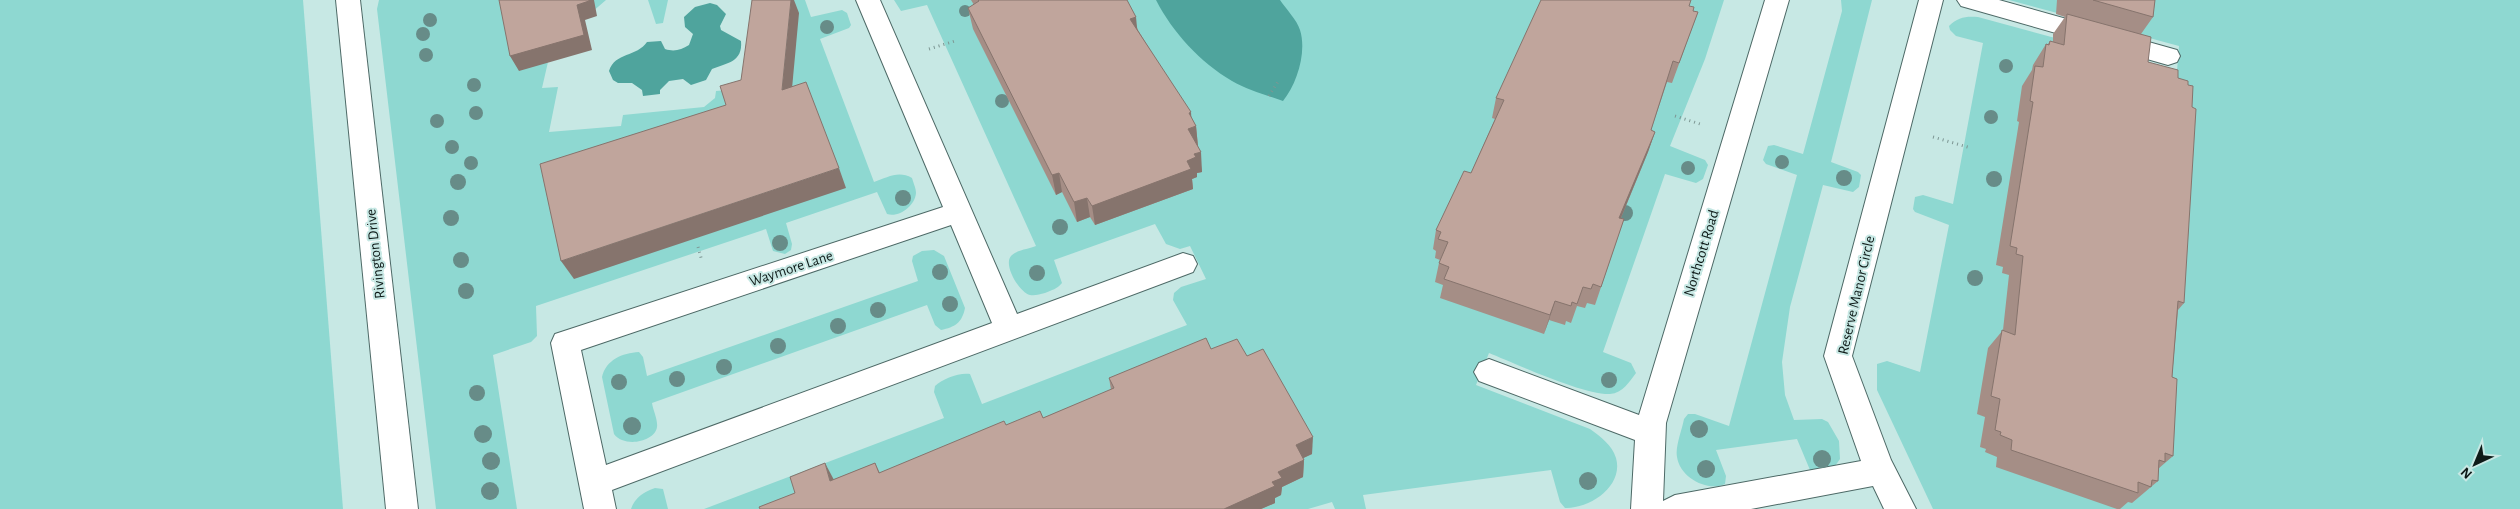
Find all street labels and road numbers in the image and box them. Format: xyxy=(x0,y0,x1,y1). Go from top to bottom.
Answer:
street label: Rivington Drive xyxy=(363,208,388,300)
street label: Northcott Road xyxy=(1681,208,1722,298)
street label: Reserve Manor Circle xyxy=(1836,234,1877,356)
street label: Waymore Lane xyxy=(748,248,835,289)

